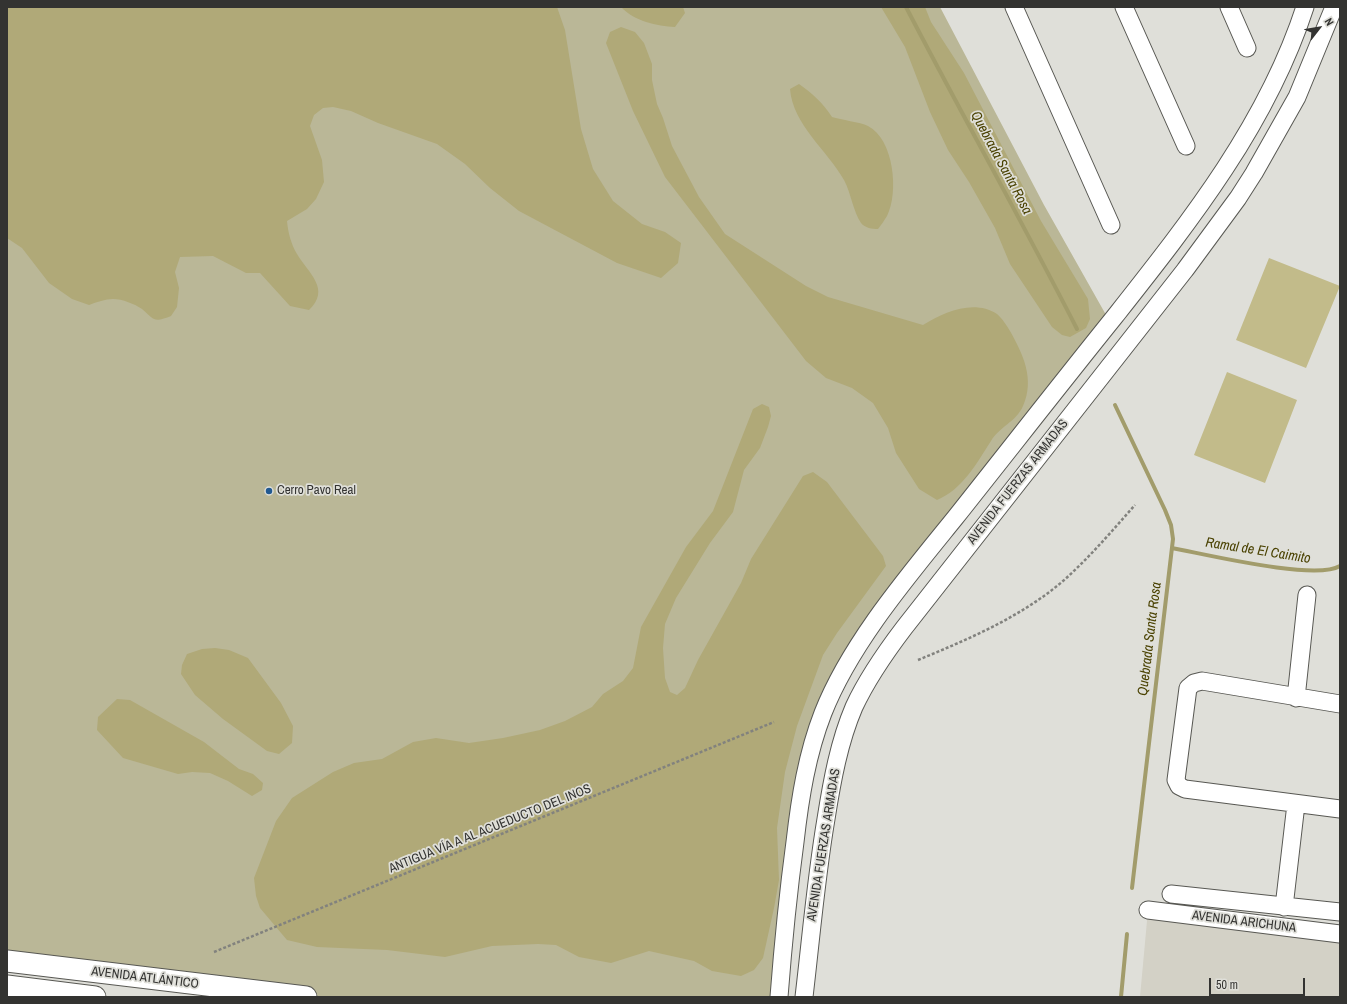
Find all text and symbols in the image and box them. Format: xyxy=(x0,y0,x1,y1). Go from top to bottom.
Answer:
north arrow xyxy=(1299,8,1339,48)
text: N xyxy=(1322,15,1337,28)
water label: Quebrada Santa Rosa xyxy=(967,109,1035,217)
street label: AVENIDA FUERZAS ARMADAS xyxy=(964,416,1072,548)
place label: Cerro Pavo Real xyxy=(277,483,356,499)
marker: Cerro Pavo Real xyxy=(264,486,274,496)
water label: Ramal de El Caimito xyxy=(1204,534,1312,568)
water label: Quebrada Santa Rosa xyxy=(1135,581,1165,697)
street label: AVENIDA FUERZAS ARMADAS xyxy=(804,768,844,922)
street label: ANTIGUA VÍA A AL ACUEDUCTO DEL INOS xyxy=(387,781,593,877)
street label: AVENIDA ARICHUNA xyxy=(1191,908,1297,936)
street label: AVENIDA ATLÁNTICO xyxy=(90,964,200,992)
scale bar xyxy=(1211,970,1307,996)
text: 50 m xyxy=(1216,977,1238,993)

